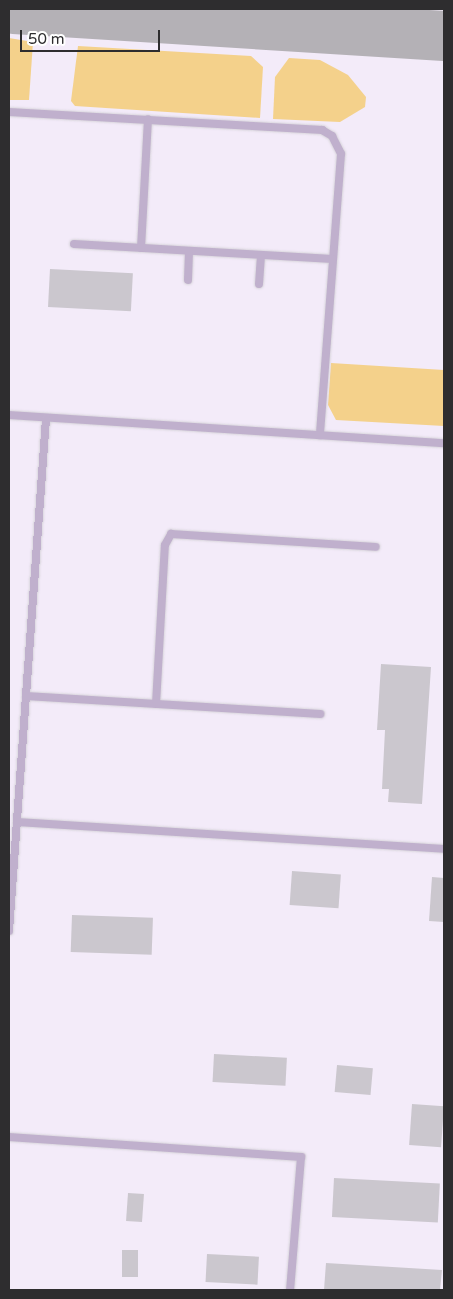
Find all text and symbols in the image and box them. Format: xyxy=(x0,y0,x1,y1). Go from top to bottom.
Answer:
scale bar xyxy=(22,20,162,52)
text: 50 m xyxy=(28,30,65,48)

